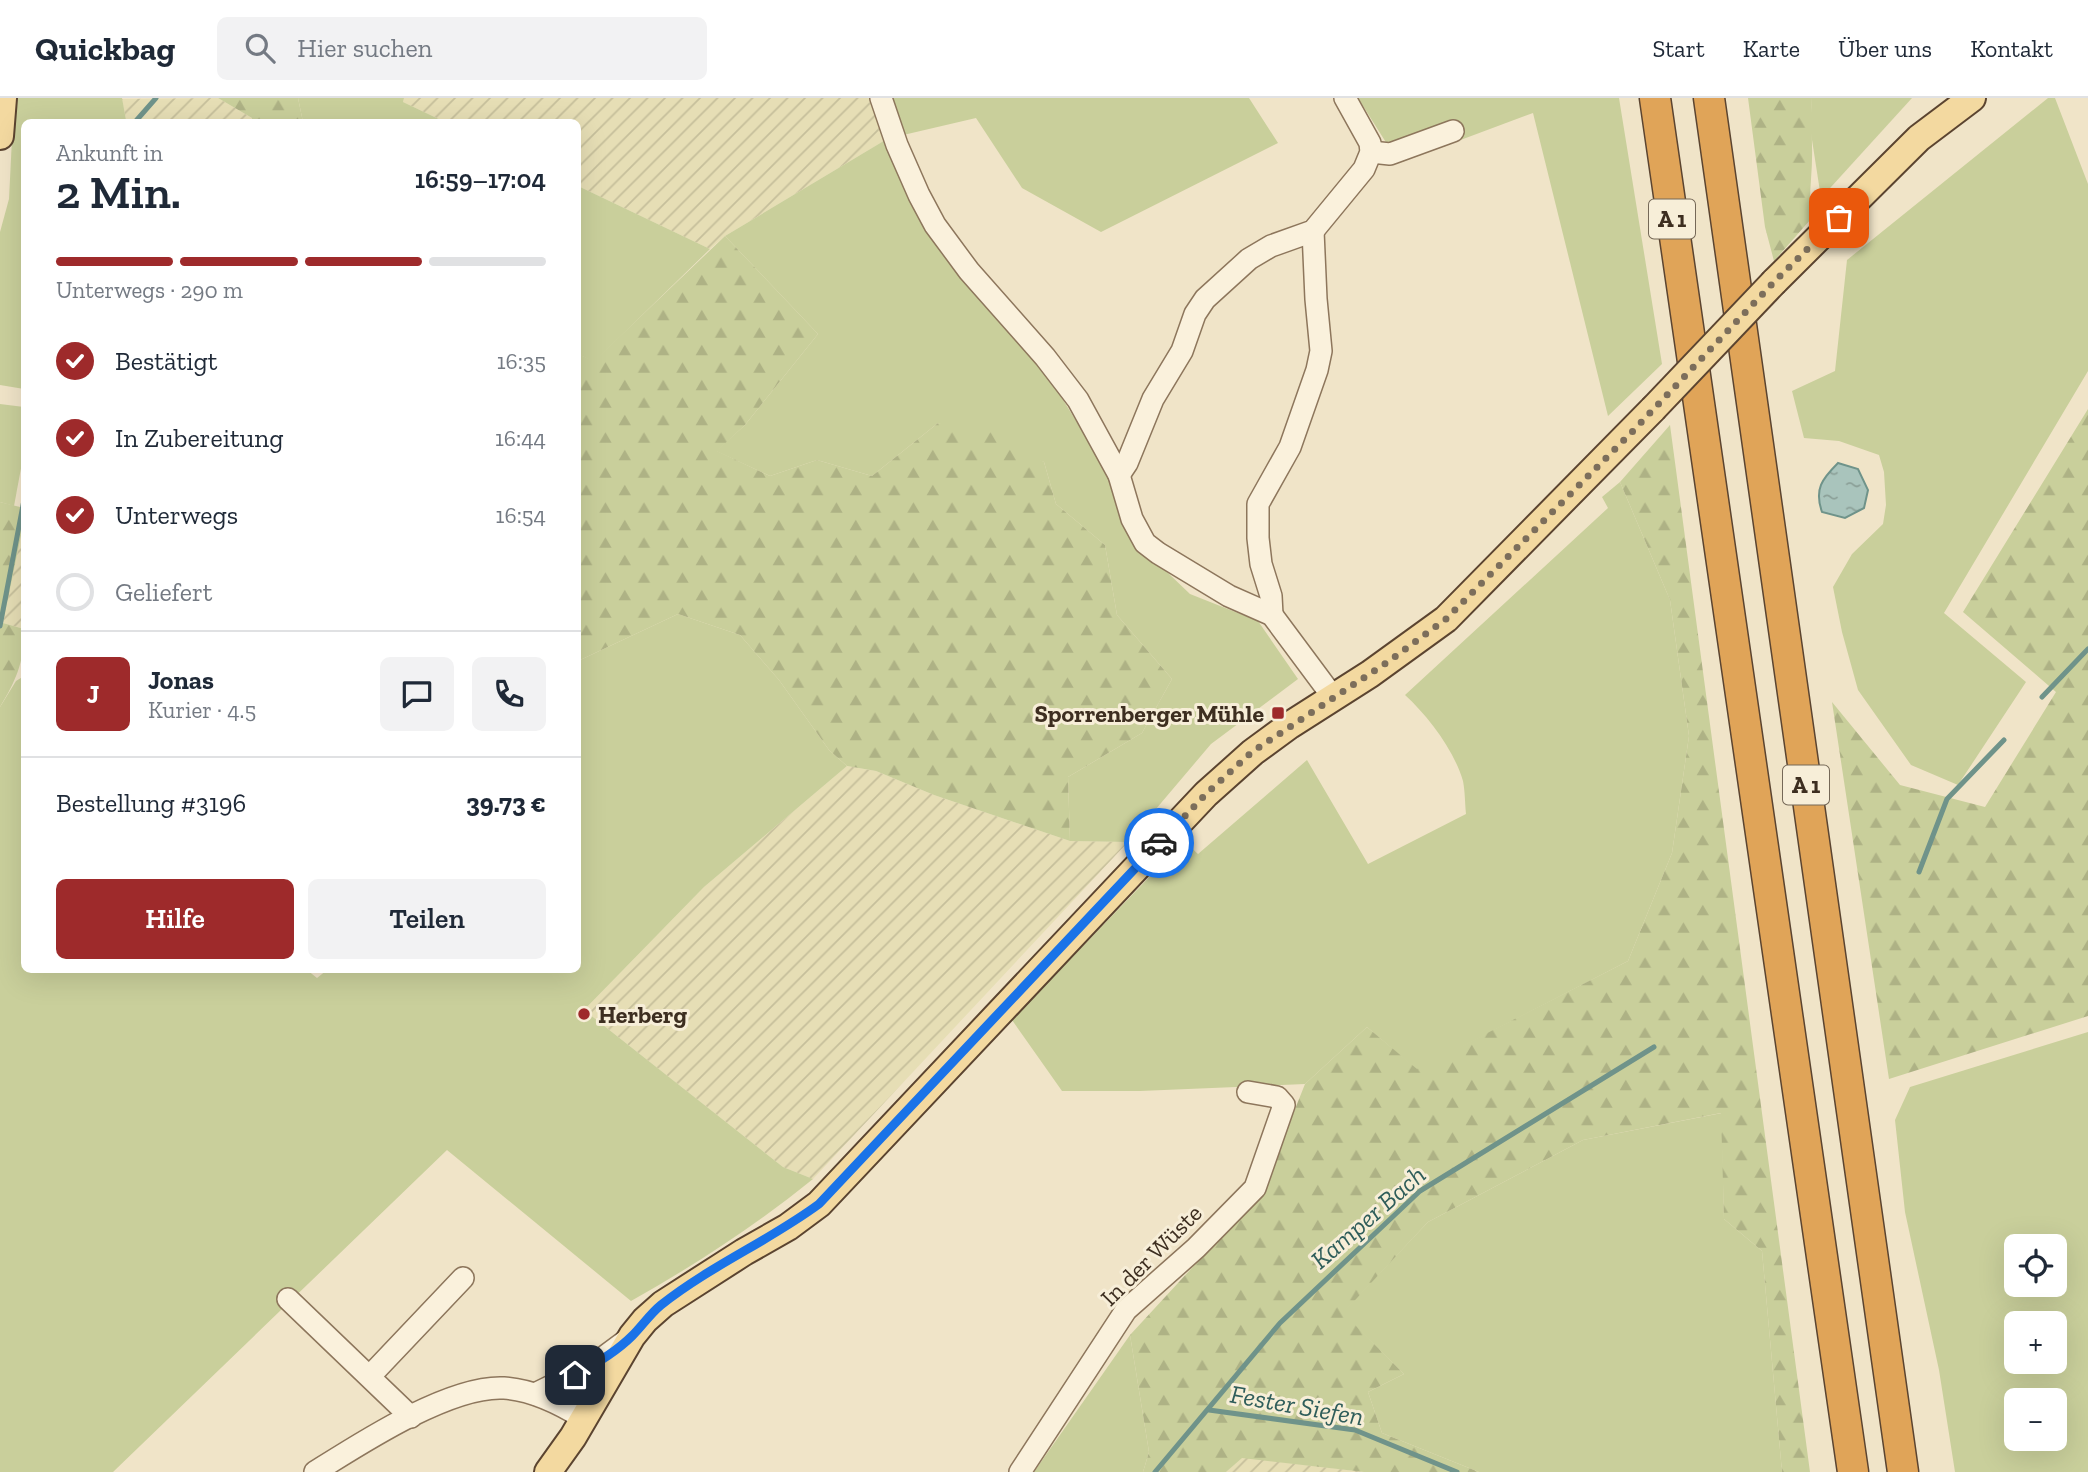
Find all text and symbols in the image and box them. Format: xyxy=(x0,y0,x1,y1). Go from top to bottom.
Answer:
search box xyxy=(217,17,707,80)
text: Quickbag xyxy=(35,29,175,68)
icon: search xyxy=(241,29,279,67)
text: Hier suchen xyxy=(297,32,433,64)
text: Start xyxy=(1652,34,1705,63)
text: Karte xyxy=(1743,34,1800,63)
text: Über uns xyxy=(1838,34,1932,63)
text: Kontakt xyxy=(1970,34,2053,63)
text: Ankunft in xyxy=(56,139,163,167)
text: 16:59–17:04 xyxy=(415,163,546,195)
text: 2 Min. xyxy=(56,165,181,220)
pin xyxy=(1809,188,1869,248)
icon: bag xyxy=(1820,199,1858,237)
road number: A 1 xyxy=(1649,200,1695,238)
text: Unterwegs · 290 m xyxy=(56,276,243,304)
icon: check xyxy=(56,342,94,380)
text: Bestätigt xyxy=(115,345,217,377)
text: 16:35 xyxy=(497,347,546,375)
icon: check xyxy=(56,419,94,457)
text: In Zubereitung xyxy=(115,422,283,454)
text: 16:44 xyxy=(495,424,546,452)
icon: check xyxy=(56,496,94,534)
text: Unterwegs xyxy=(115,499,238,531)
text: 16:54 xyxy=(496,501,546,529)
text: Geliefert xyxy=(115,576,213,608)
button: chat xyxy=(380,657,454,731)
button: phone xyxy=(472,657,546,731)
text: Jonas xyxy=(148,664,214,696)
text: J xyxy=(87,678,99,710)
text: Kurier · 4.5 xyxy=(148,696,256,724)
place label: Sporrenberger Mühle xyxy=(1035,699,1264,728)
marker: Sporrenberger Mühle xyxy=(1270,705,1286,721)
road number: A 1 xyxy=(1783,765,1829,804)
text: Bestellung #3196 xyxy=(56,787,246,819)
text: 39.73 € xyxy=(466,787,546,819)
courier xyxy=(1124,808,1194,878)
icon: car xyxy=(1140,824,1178,862)
button: Hilfe xyxy=(56,879,294,959)
button: Teilen xyxy=(308,879,546,959)
place label: Herberg xyxy=(598,1000,687,1029)
marker: Herberg xyxy=(576,1006,592,1022)
water label: Kamper Bach xyxy=(1304,1158,1432,1276)
street label: In der Wüste xyxy=(1094,1198,1208,1312)
map controls xyxy=(2004,1234,2067,1451)
button: locate xyxy=(2004,1234,2067,1297)
button: + xyxy=(2004,1311,2067,1374)
pin xyxy=(545,1345,605,1405)
icon: home xyxy=(556,1356,594,1394)
water label: Fester Siefen xyxy=(1228,1378,1366,1432)
button: − xyxy=(2004,1388,2067,1451)

